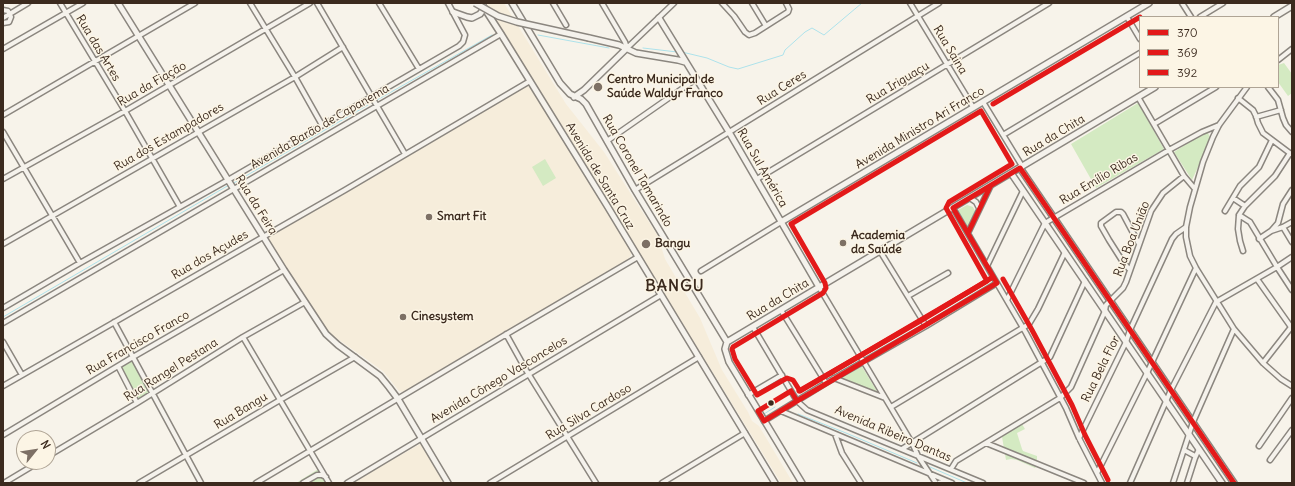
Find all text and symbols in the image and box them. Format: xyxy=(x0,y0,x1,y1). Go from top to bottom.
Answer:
street label: Rua das Artes xyxy=(73,12,123,84)
legend xyxy=(1139,16,1279,88)
street label: Rua Saina xyxy=(930,23,970,77)
text: 370 xyxy=(1177,25,1198,40)
text: 369 xyxy=(1177,45,1198,60)
street label: Rua da Fiação xyxy=(115,59,189,109)
street label: Rua Iriguaçu xyxy=(864,59,932,107)
text: 392 xyxy=(1177,65,1197,80)
street label: Rua Ceres xyxy=(755,67,809,109)
place label: Centro Municipal de Saúde Waldyr Franco xyxy=(607,73,723,101)
street label: Avenida Barão de Capanema xyxy=(248,81,392,173)
marker: Centro Municipal de Saúde Waldyr Franco xyxy=(592,81,604,93)
street label: Avenida Ministro Ari Franco xyxy=(853,84,987,172)
street label: Rua dos Estampadores xyxy=(112,100,226,174)
street label: Rua Coronel Tamarindo xyxy=(599,112,675,230)
street label: Rua da Chita xyxy=(1021,112,1087,160)
street label: Avenida de Santa Cruz xyxy=(562,120,638,232)
street label: Rua Sul América xyxy=(734,126,790,210)
street label: Rua Emílio Ribas xyxy=(1057,150,1141,208)
street label: Rua da Feira xyxy=(232,172,280,238)
street label: Rua Boa União xyxy=(1111,199,1153,279)
place label: Smart Fit xyxy=(437,210,486,224)
marker: Smart Fit xyxy=(424,212,434,222)
street label: Rua dos Açudes xyxy=(169,227,251,283)
place label: Academia da Saúde xyxy=(851,229,905,257)
place label: Bangu xyxy=(655,237,690,251)
marker: Bangu xyxy=(640,238,652,250)
marker: Academia da Saúde xyxy=(838,238,848,248)
district label: BANGU xyxy=(645,276,705,296)
street label: Rua da Chita xyxy=(745,276,811,324)
street label: Rua Francisco Franco xyxy=(84,308,192,378)
place label: Cinesystem xyxy=(411,310,474,324)
marker: Cinesystem xyxy=(398,312,408,322)
street label: Avenida Cônego Vasconcelos xyxy=(428,333,570,427)
street label: Rua Bela Flor xyxy=(1079,333,1123,405)
street label: Rua Rangel Pestana xyxy=(122,335,220,405)
street label: Rua Silva Cardoso xyxy=(544,381,634,443)
street label: Rua Bangu xyxy=(212,389,270,433)
unlabelled marker xyxy=(766,398,776,408)
street label: Avenida Ribeiro Dantas xyxy=(832,403,954,465)
north arrow xyxy=(16,430,56,470)
text: N xyxy=(38,438,53,451)

